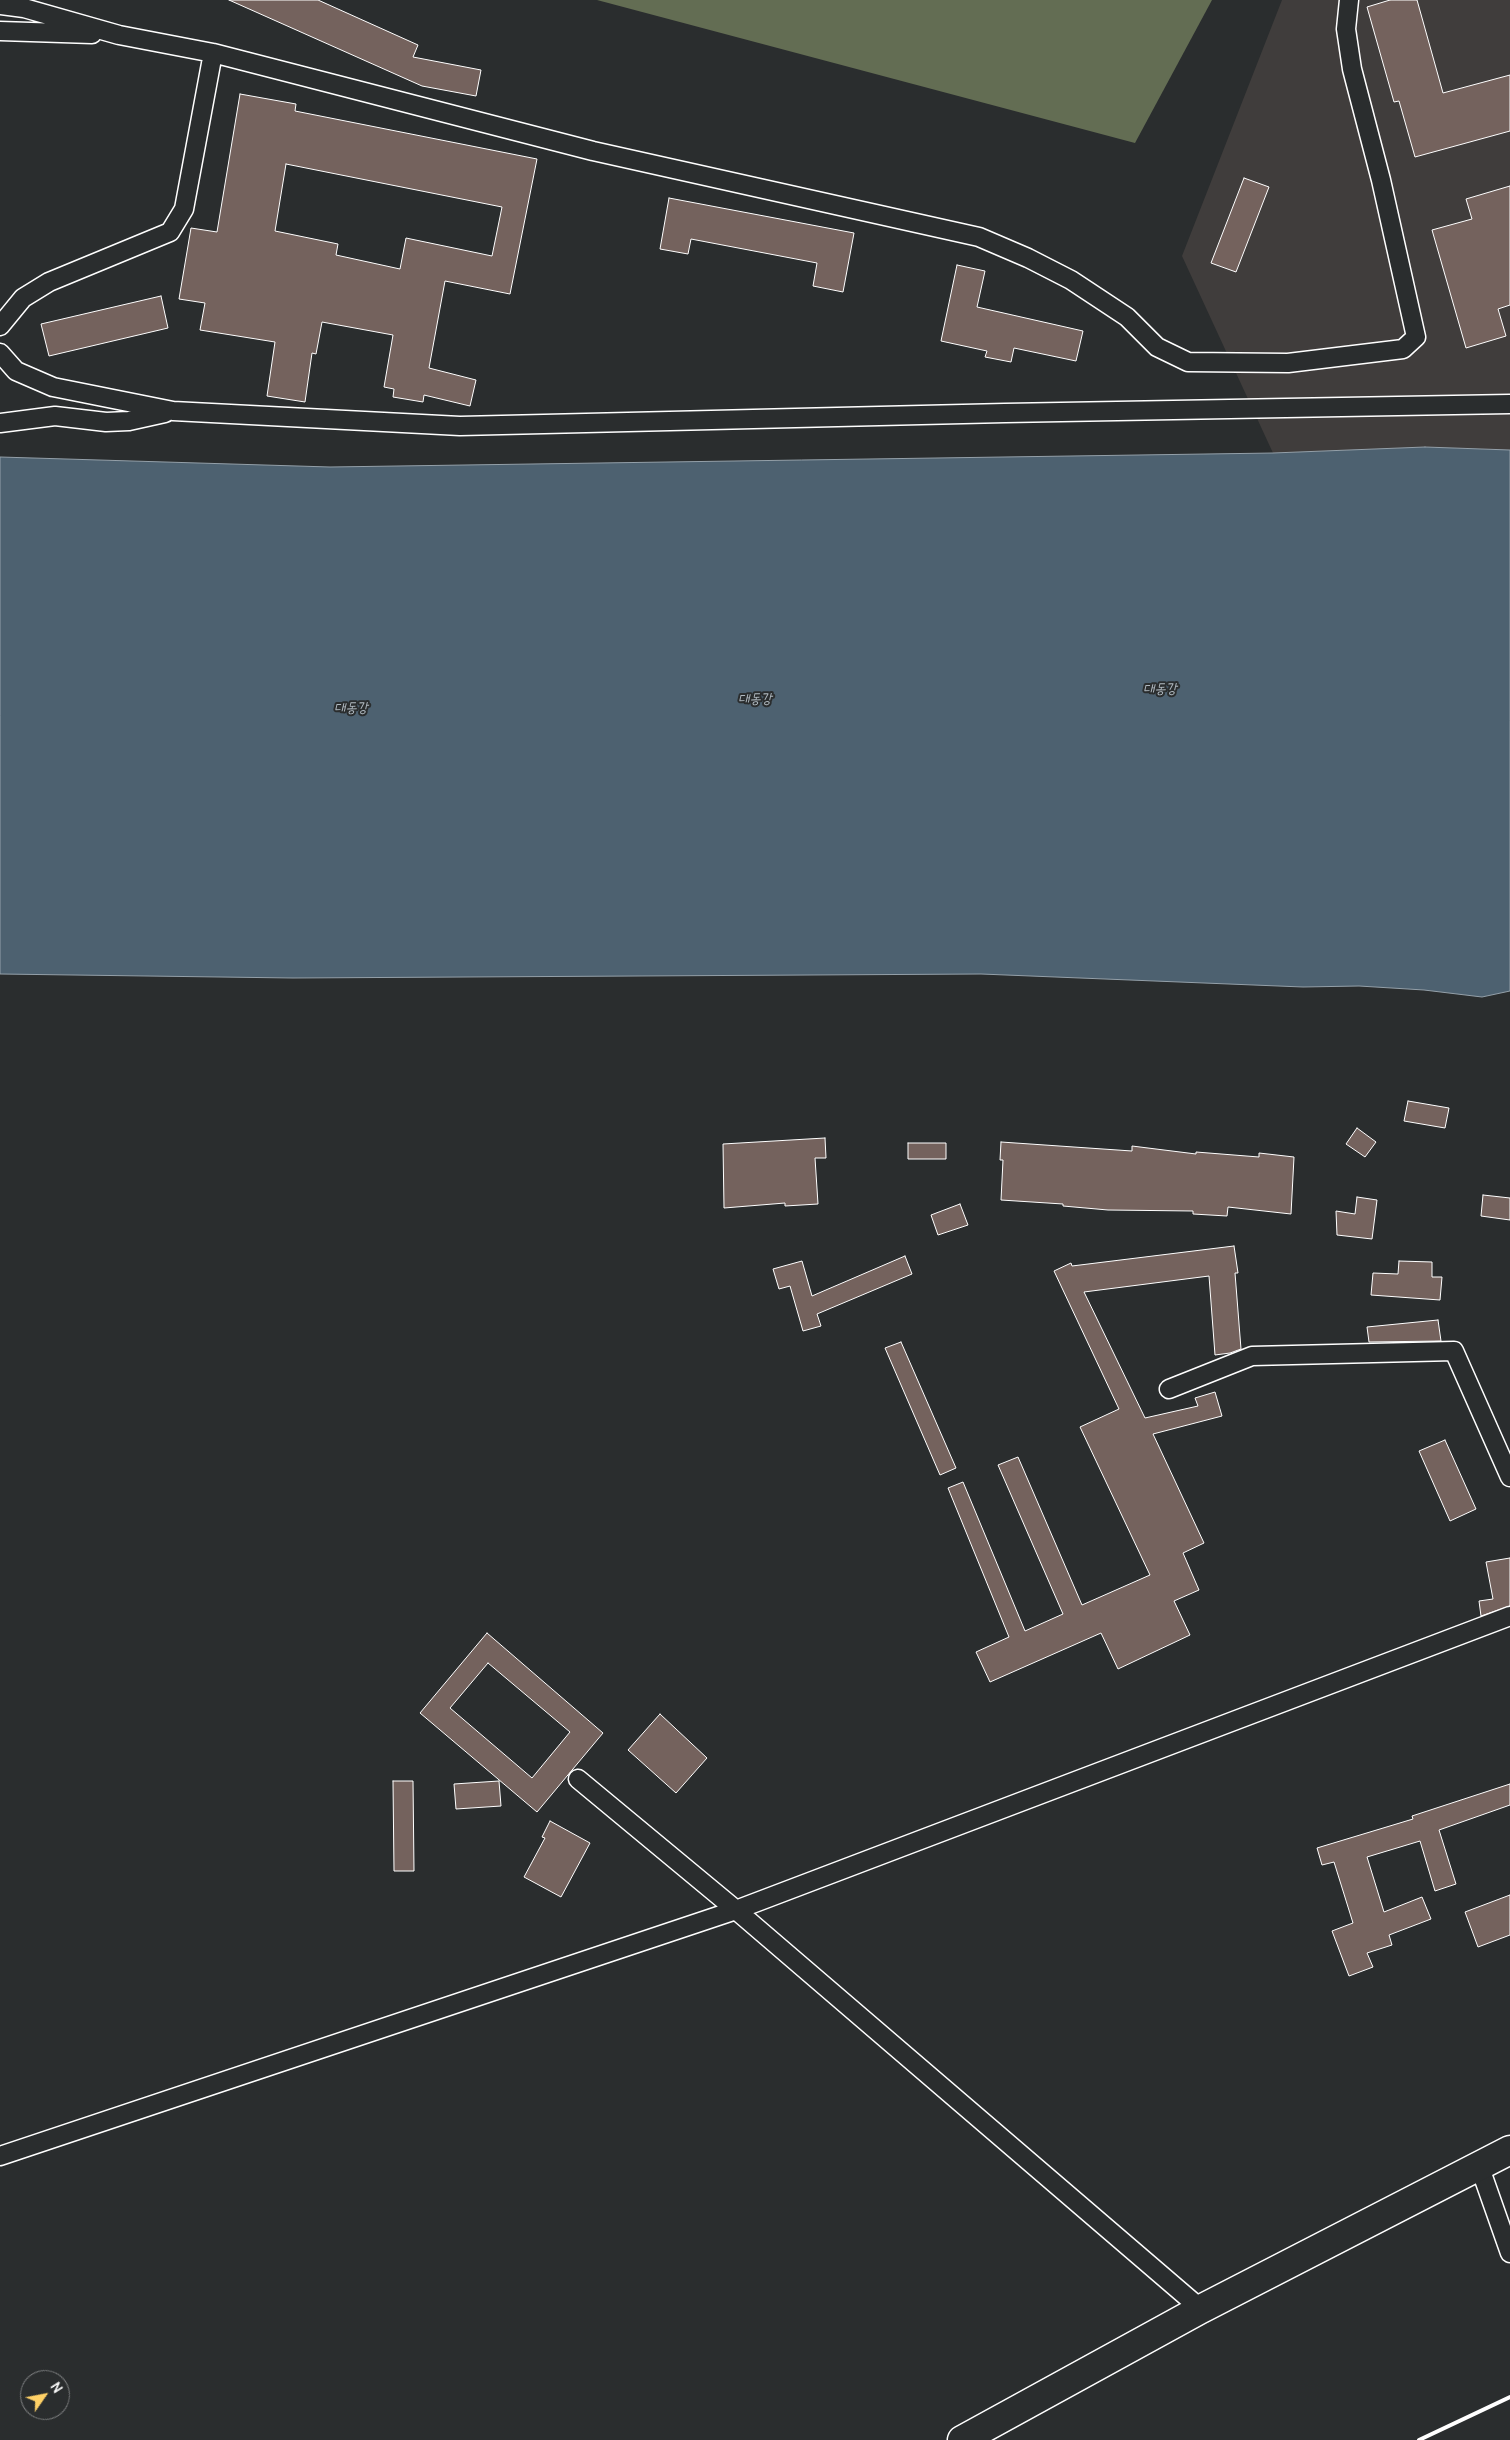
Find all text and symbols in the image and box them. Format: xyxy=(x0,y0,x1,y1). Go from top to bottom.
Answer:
water label: 대동강 xyxy=(1143,680,1177,698)
water label: 대동강 xyxy=(738,690,772,708)
water label: 대동강 xyxy=(334,699,368,717)
north arrow xyxy=(20,2370,70,2420)
text: N xyxy=(47,2378,67,2396)

